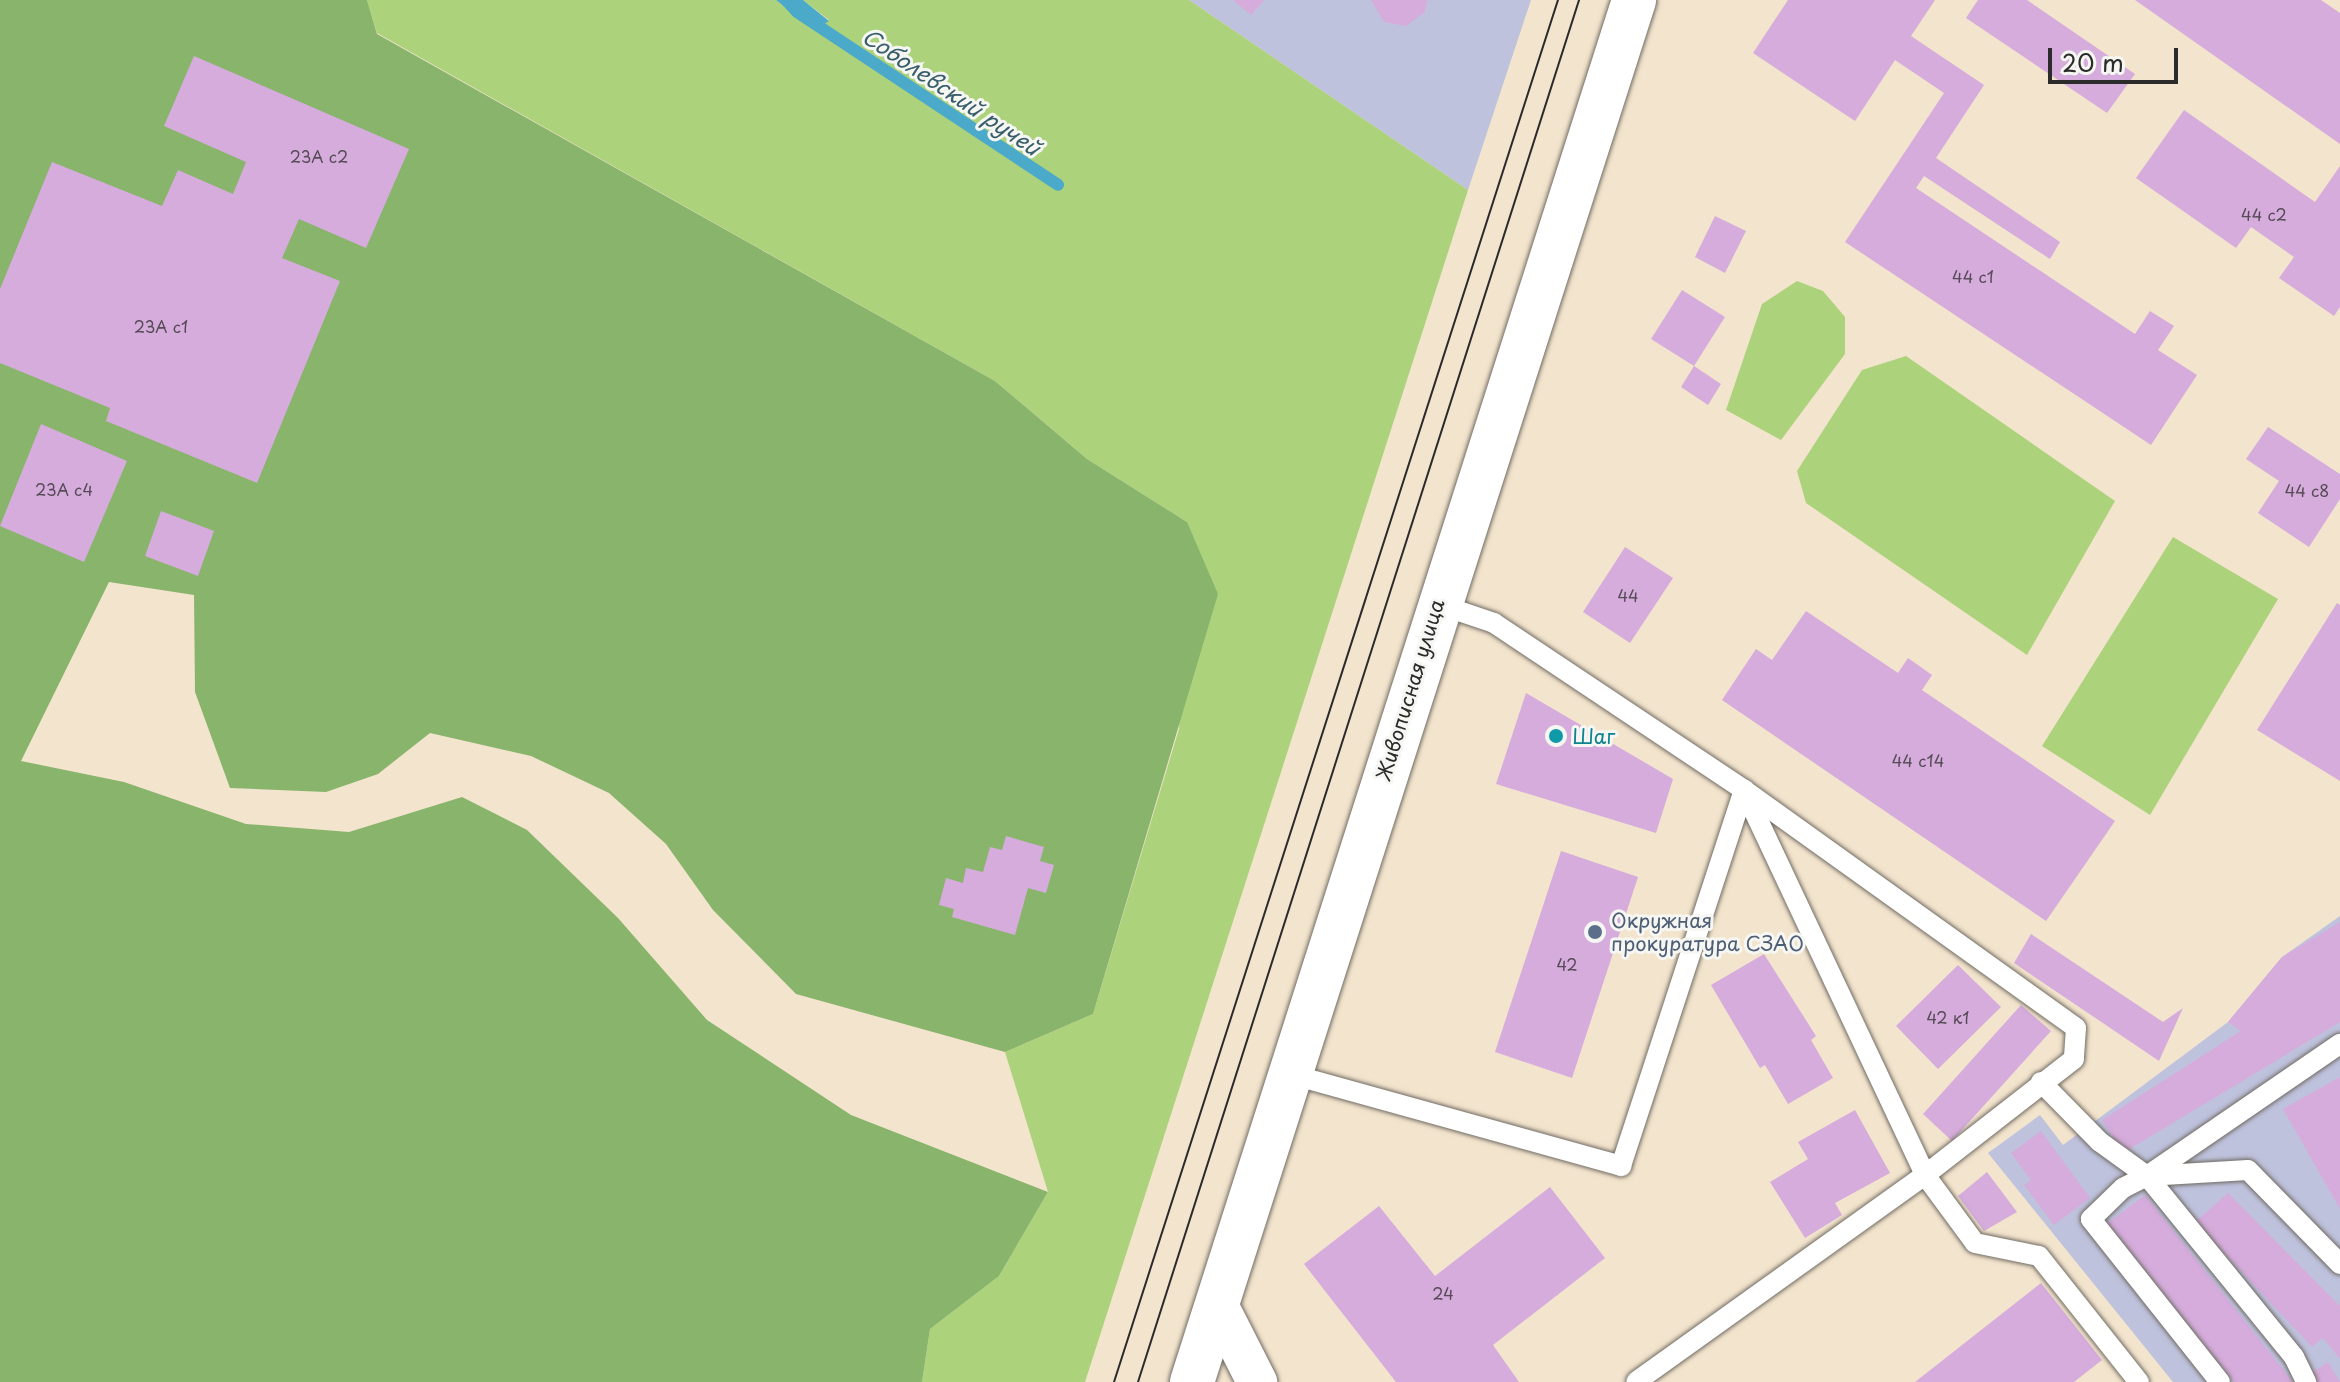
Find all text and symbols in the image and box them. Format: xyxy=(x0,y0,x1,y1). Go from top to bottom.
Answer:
water label: Соболевский ручей xyxy=(858,22,1046,160)
scale bar xyxy=(2052,32,2182,82)
text: 20 m xyxy=(2062,44,2124,80)
house number: 23А с2 xyxy=(290,146,348,166)
house number: 44 с2 xyxy=(2241,204,2287,224)
house number: 44 с1 xyxy=(1952,266,1994,286)
house number: 23А с1 xyxy=(134,316,188,336)
house number: 23А с4 xyxy=(35,479,93,499)
house number: 44 с8 xyxy=(2285,480,2329,500)
house number: 44 xyxy=(1617,585,1639,605)
street label: Живописная улица xyxy=(1371,596,1449,784)
place label: Шаг xyxy=(1572,724,1615,748)
marker: Шаг xyxy=(1547,727,1565,745)
house number: 44 с14 xyxy=(1892,750,1944,770)
place label: Окружная прокуратура СЗАО xyxy=(1611,908,1804,955)
marker: Окружная прокуратура СЗАО xyxy=(1586,923,1604,941)
house number: 42 xyxy=(1556,954,1578,974)
house number: 42 к1 xyxy=(1926,1007,1970,1027)
house number: 24 xyxy=(1432,1283,1454,1303)

